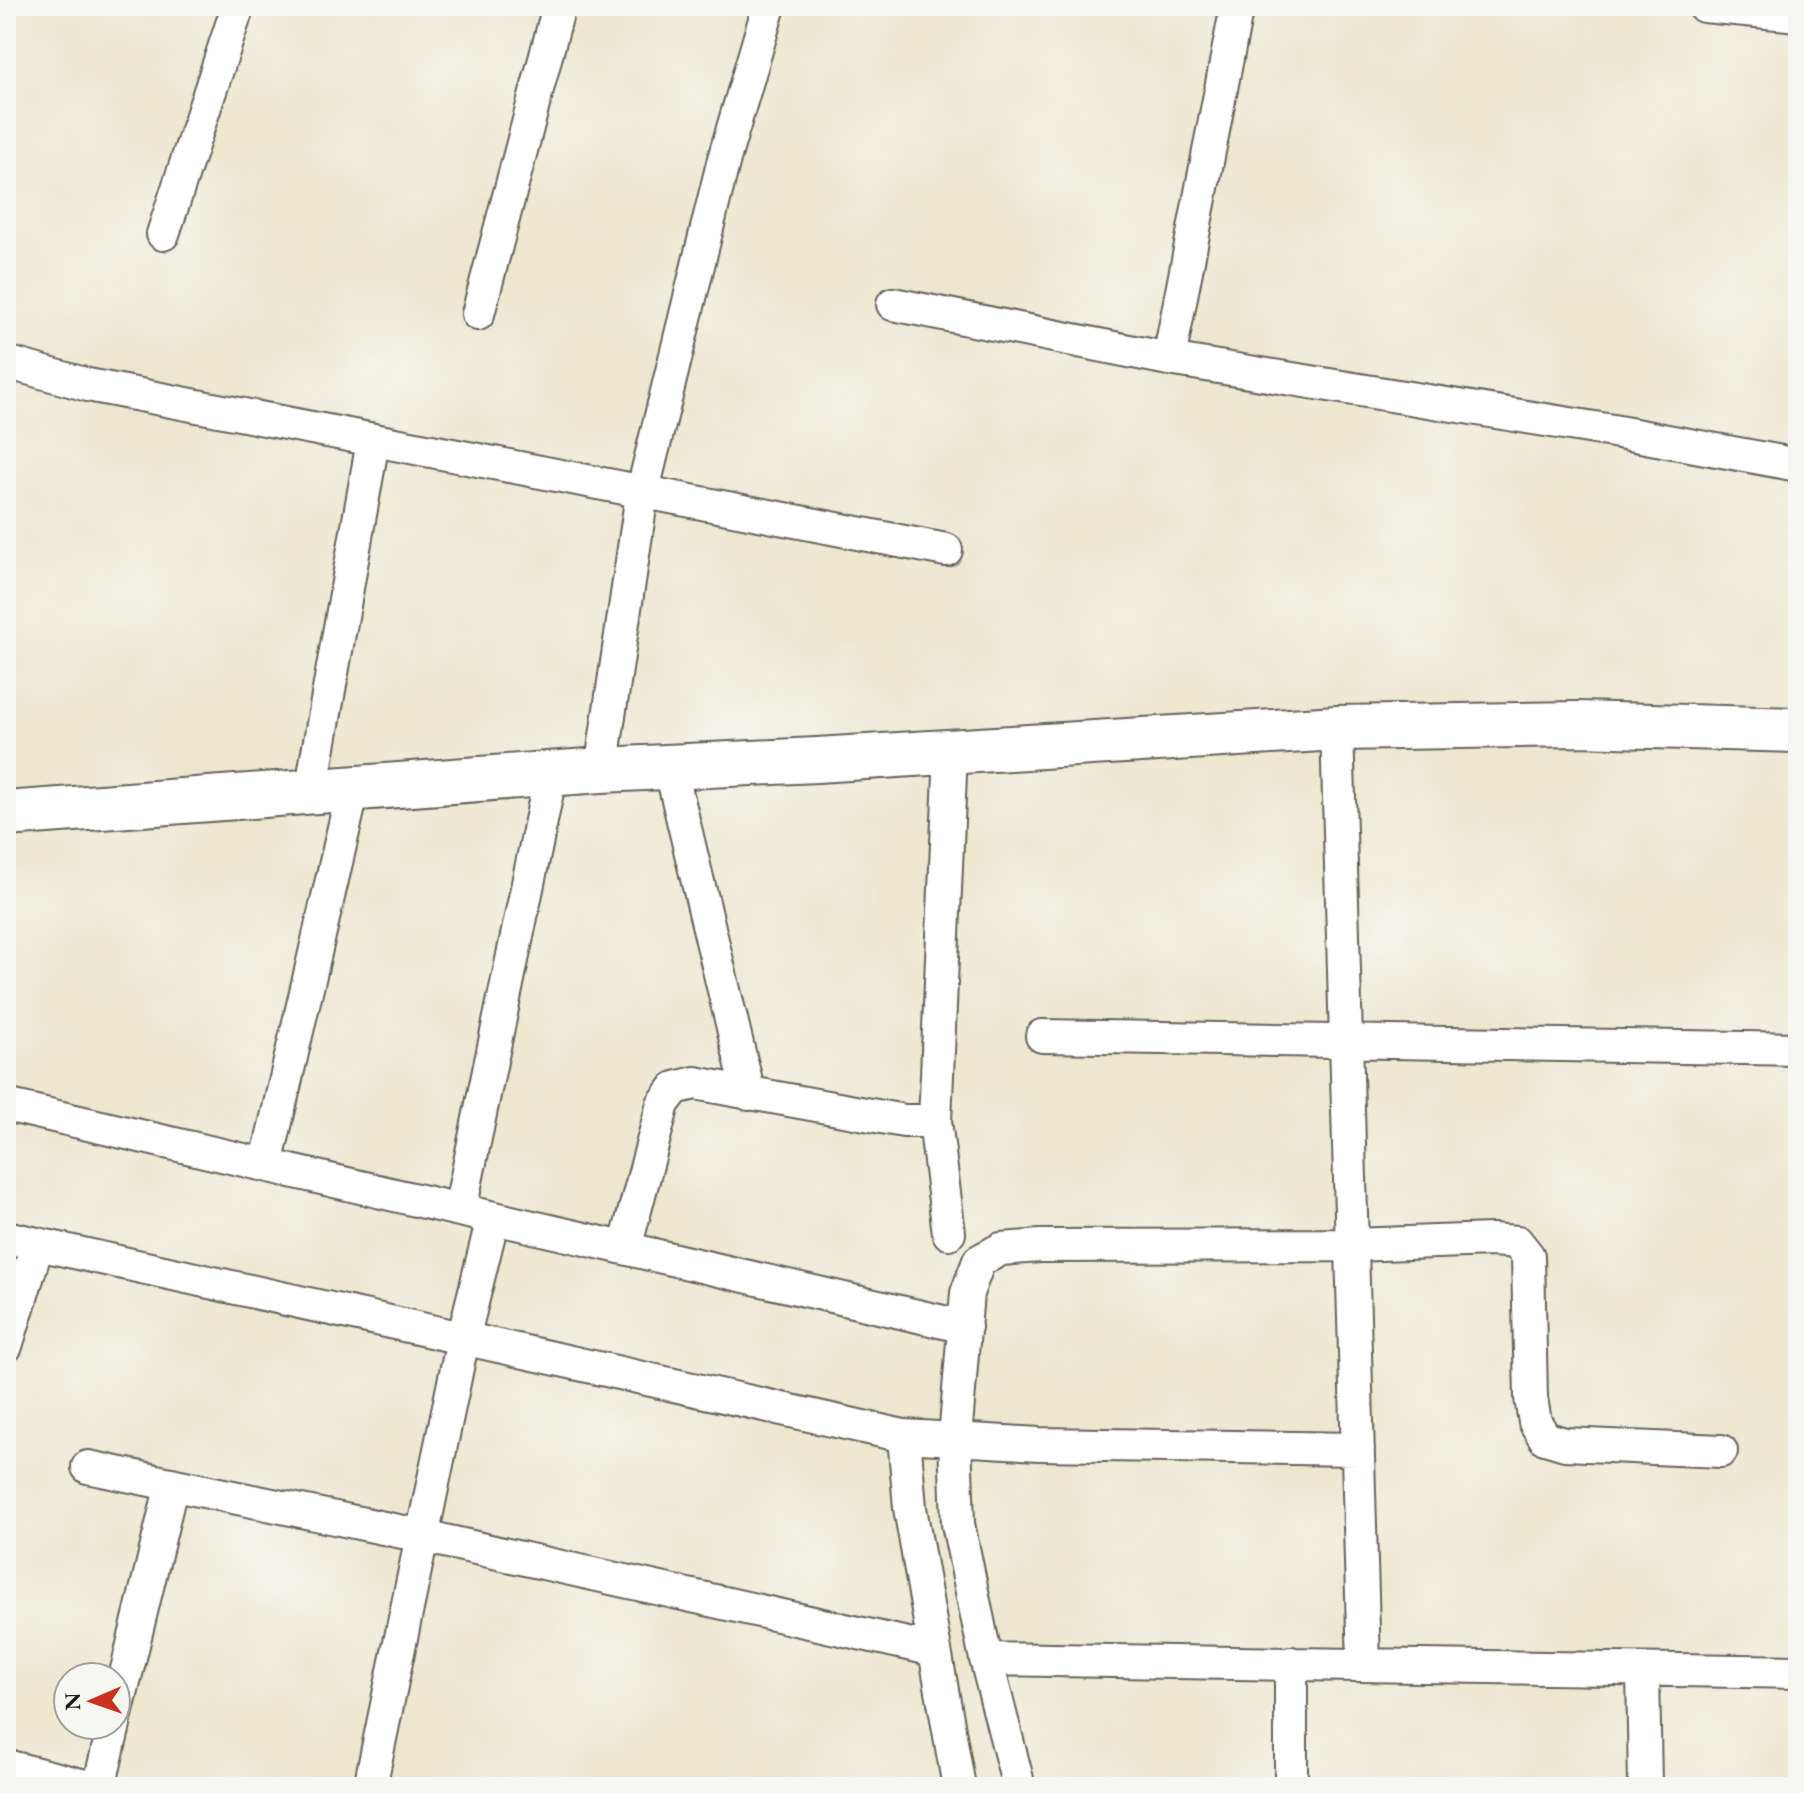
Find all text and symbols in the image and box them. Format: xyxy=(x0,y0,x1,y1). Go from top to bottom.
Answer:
north arrow xyxy=(52,1661,132,1741)
text: N xyxy=(58,1692,87,1711)

